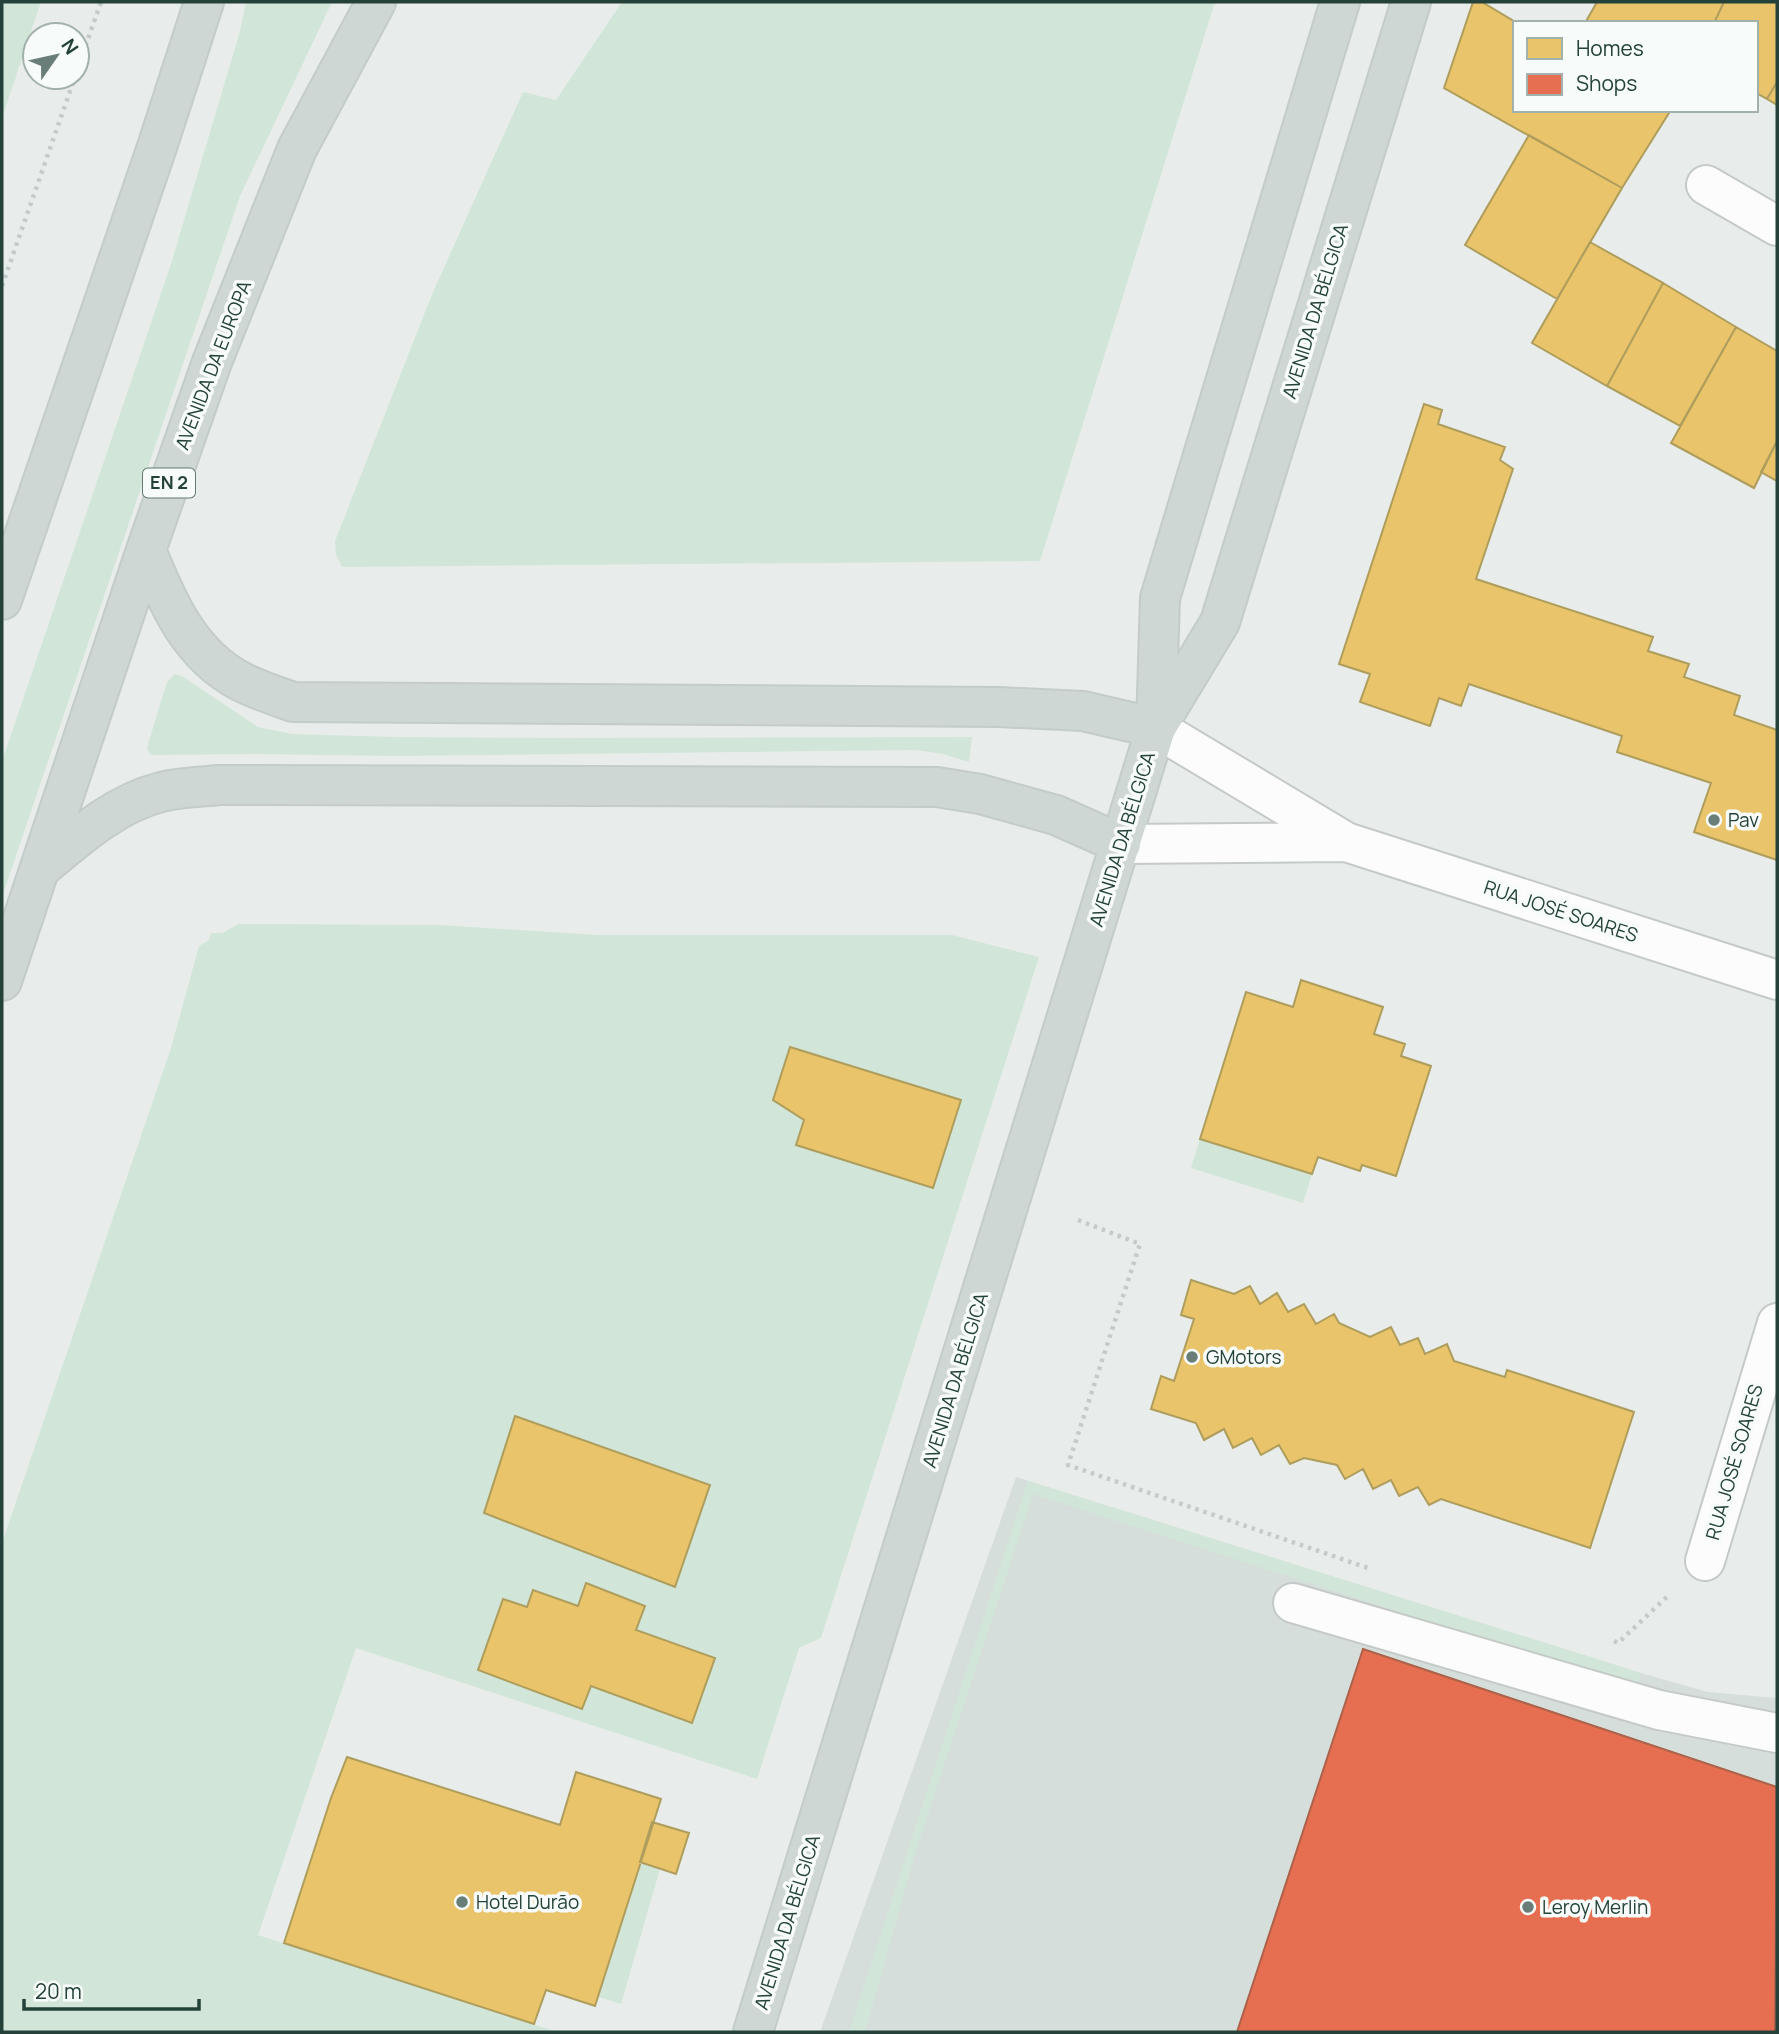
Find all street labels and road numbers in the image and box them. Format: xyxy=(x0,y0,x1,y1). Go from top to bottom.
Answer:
street label: AVENIDA DA BÉLGICA xyxy=(1276,220,1354,402)
street label: AVENIDA DA EUROPA xyxy=(169,277,257,453)
road number: EN 2 xyxy=(143,468,195,498)
street label: AVENIDA DA BÉLGICA xyxy=(1083,748,1161,930)
street label: RUA JOSÉ SOARES xyxy=(1481,874,1642,948)
street label: AVENIDA DA BÉLGICA xyxy=(916,1289,994,1471)
street label: RUA JOSÉ SOARES xyxy=(1699,1381,1769,1543)
street label: AVENIDA DA BÉLGICA xyxy=(748,1831,826,2013)

